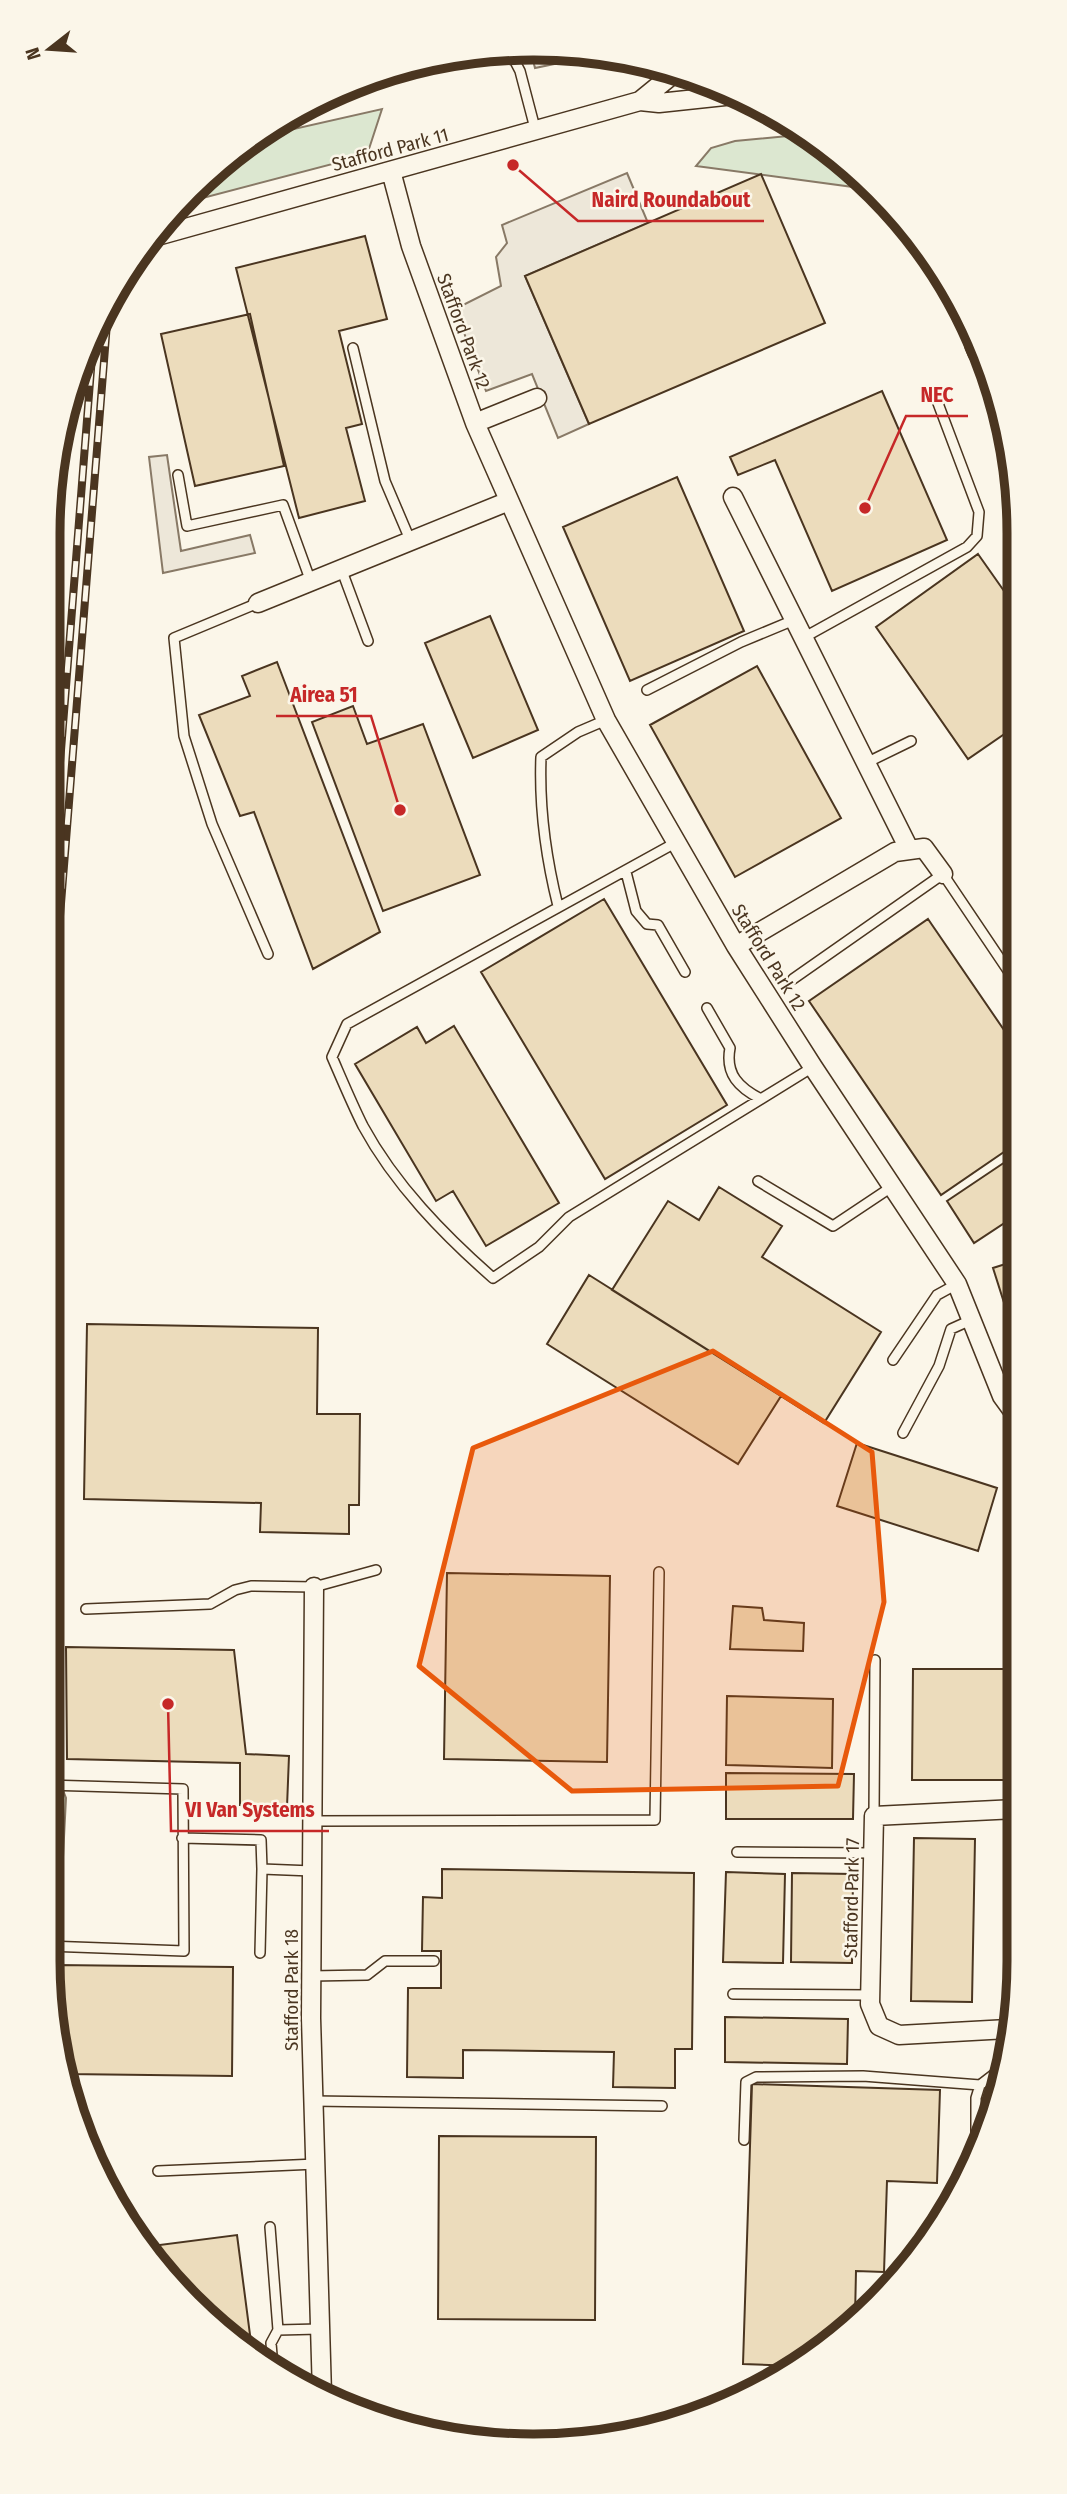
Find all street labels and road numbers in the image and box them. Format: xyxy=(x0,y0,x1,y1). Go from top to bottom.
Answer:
street label: Stafford Park 11 xyxy=(329,123,451,176)
street label: Stafford Park 12 xyxy=(432,270,495,392)
street label: Stafford Park 12 xyxy=(727,900,810,1015)
street label: Stafford Park 17 xyxy=(839,1837,864,1958)
street label: Stafford Park 18 xyxy=(280,1929,303,2051)

